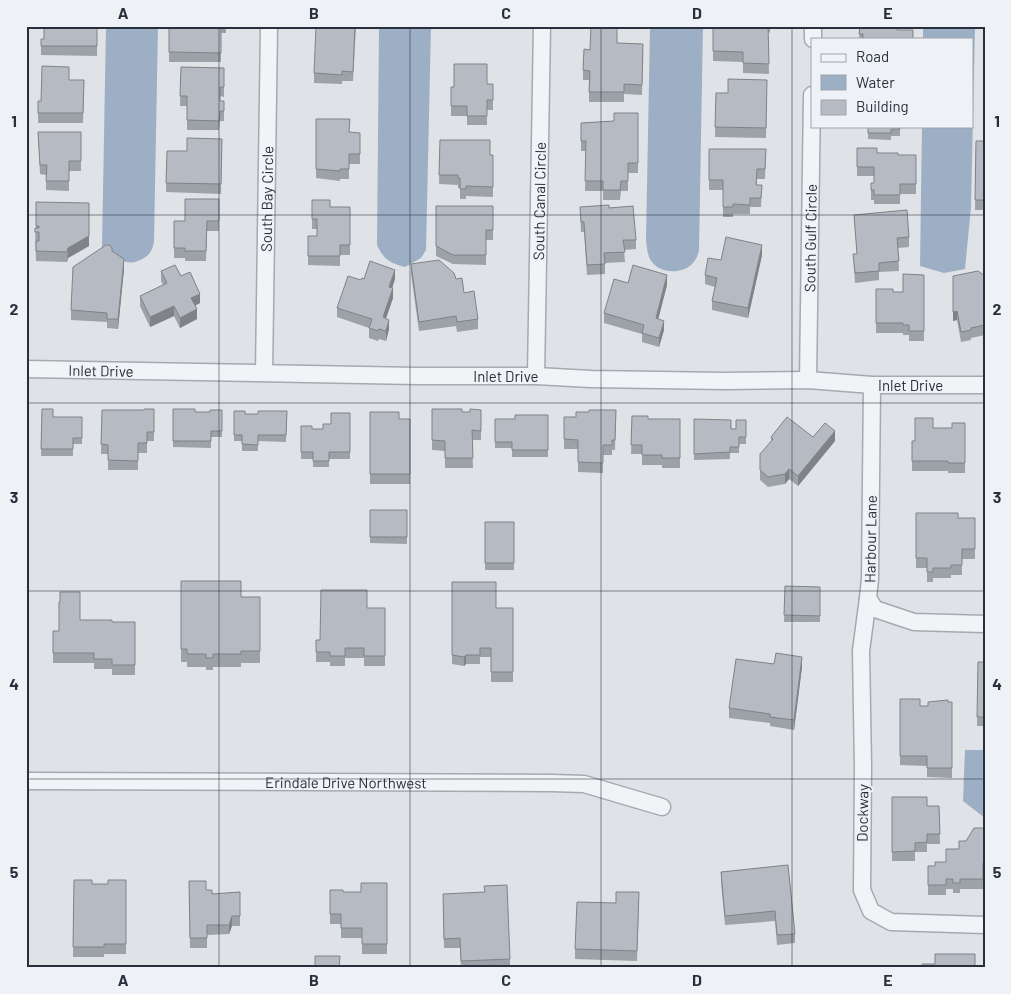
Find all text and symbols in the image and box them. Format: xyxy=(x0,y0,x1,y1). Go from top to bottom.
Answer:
text: A xyxy=(118,3,129,22)
text: B xyxy=(309,3,319,22)
text: C xyxy=(501,3,511,22)
text: D xyxy=(692,3,702,22)
text: E xyxy=(883,3,893,22)
legend xyxy=(811,38,974,128)
text: Road xyxy=(856,47,889,65)
text: Water xyxy=(856,73,895,91)
text: Building xyxy=(856,97,909,115)
text: 1 xyxy=(11,111,17,130)
text: 1 xyxy=(994,111,1000,130)
street label: South Canal Circle xyxy=(529,142,549,260)
street label: South Bay Circle xyxy=(257,146,276,252)
street label: South Gulf Circle xyxy=(800,184,820,292)
text: 2 xyxy=(10,299,19,318)
text: 2 xyxy=(993,299,1002,318)
street label: Inlet Drive xyxy=(68,361,134,380)
street label: Inlet Drive xyxy=(473,367,539,385)
street label: Inlet Drive xyxy=(878,376,943,394)
text: 3 xyxy=(10,487,18,506)
text: 3 xyxy=(993,487,1001,506)
street label: Harbour Lane xyxy=(860,495,880,583)
text: 4 xyxy=(9,674,19,693)
text: 4 xyxy=(992,674,1002,693)
street label: Erindale Drive Northwest xyxy=(265,773,427,792)
street label: Dockway xyxy=(852,784,872,842)
text: 5 xyxy=(10,862,19,881)
text: 5 xyxy=(993,862,1002,881)
text: A xyxy=(118,970,129,989)
text: B xyxy=(309,970,319,989)
text: C xyxy=(501,970,511,989)
text: D xyxy=(692,970,702,989)
text: E xyxy=(883,970,893,989)

